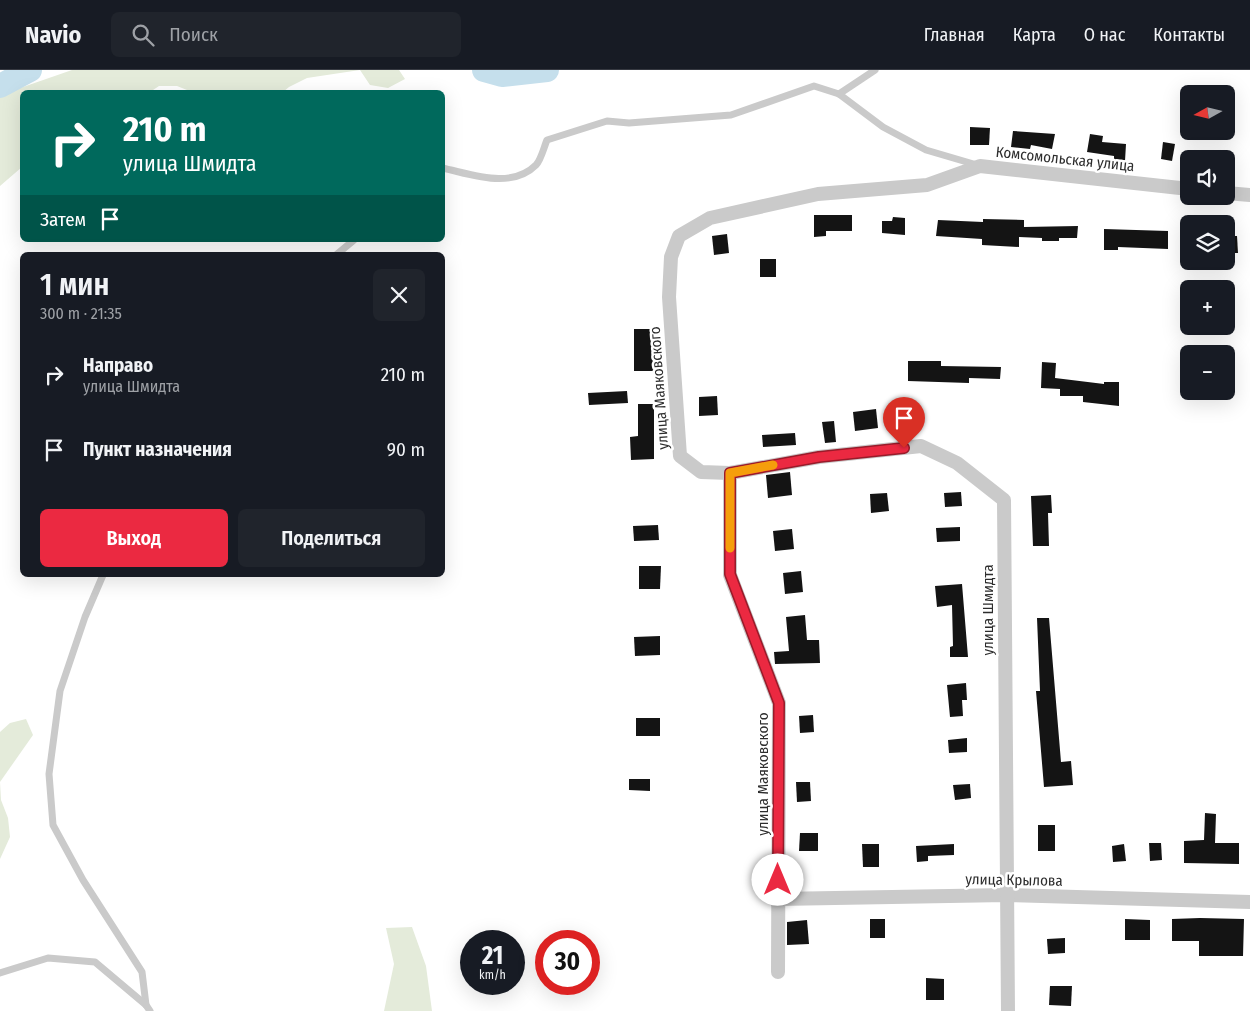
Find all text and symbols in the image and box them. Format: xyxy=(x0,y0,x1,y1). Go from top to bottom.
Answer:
search box xyxy=(111,12,461,57)
text: Navio xyxy=(25,21,81,49)
icon: search xyxy=(129,21,157,49)
text: Поиск xyxy=(169,23,218,46)
text: Главная xyxy=(924,24,985,46)
text: Карта xyxy=(1013,24,1056,46)
text: О нас xyxy=(1084,24,1125,46)
text: Контакты xyxy=(1153,24,1225,46)
north arrow xyxy=(1180,85,1235,140)
map controls xyxy=(1180,85,1235,400)
text: 210 m xyxy=(123,108,207,150)
icon: right xyxy=(40,110,105,175)
street label: Комсомольская улица xyxy=(995,143,1135,175)
text: улица Шмидта xyxy=(123,150,257,177)
button: sound xyxy=(1180,150,1235,205)
icon: arrive xyxy=(96,205,124,233)
text: Затем xyxy=(40,208,86,231)
button: layers xyxy=(1180,215,1235,270)
text: 1 мин xyxy=(40,267,109,303)
button: close xyxy=(373,269,425,321)
button: + xyxy=(1180,280,1235,335)
text: 300 m · 21:35 xyxy=(40,304,122,323)
street label: улица Маяковского xyxy=(646,326,672,450)
button: − xyxy=(1180,345,1235,400)
text: Направо xyxy=(83,354,153,377)
icon: right xyxy=(40,361,68,389)
text: 210 m xyxy=(381,363,425,386)
text: улица Шмидта xyxy=(83,377,180,396)
pin xyxy=(883,397,925,448)
icon: arrive xyxy=(890,404,918,432)
icon: arrive xyxy=(40,436,68,464)
text: Пункт назначения xyxy=(83,438,232,461)
text: 90 m xyxy=(387,438,425,461)
button: Выход xyxy=(40,509,228,567)
button: Поделиться xyxy=(238,509,425,567)
street label: улица Шмидта xyxy=(979,564,997,656)
street label: улица Маяковского xyxy=(754,712,772,836)
position arrow xyxy=(751,853,803,905)
street label: улица Крылова xyxy=(965,870,1063,890)
speed limit sign: 30 xyxy=(535,930,600,995)
text: 21 xyxy=(482,941,503,971)
text: km/h xyxy=(479,968,506,982)

